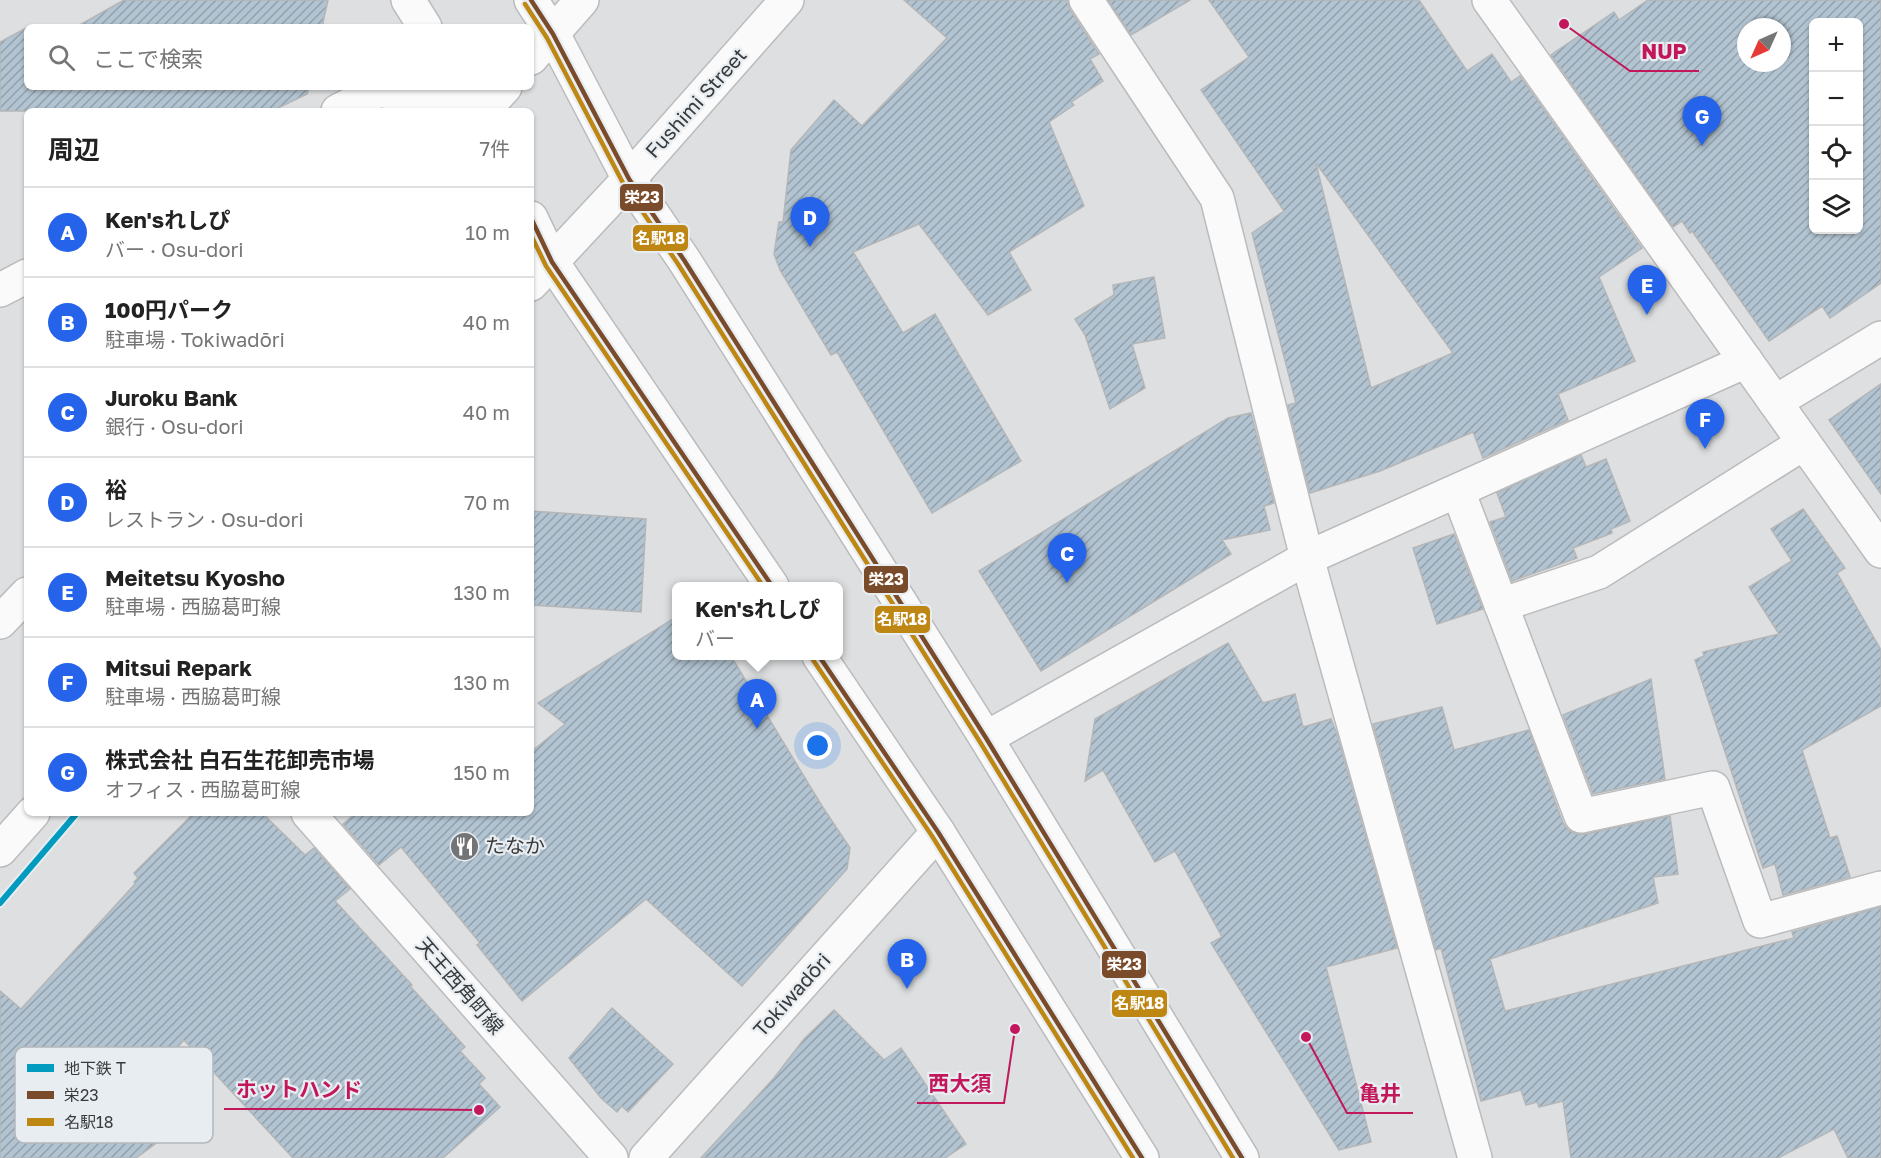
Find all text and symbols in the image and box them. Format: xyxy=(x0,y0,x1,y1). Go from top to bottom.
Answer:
north arrow xyxy=(1737,18,1791,72)
map controls xyxy=(1809,18,1863,234)
button: + xyxy=(1809,18,1863,72)
search box xyxy=(24,24,534,90)
callout: NUP xyxy=(1630,32,1699,71)
text: NUP xyxy=(1641,38,1687,64)
icon: search xyxy=(45,41,78,74)
street label: Fushimi Street xyxy=(640,42,751,162)
text: ここで検索 xyxy=(93,45,203,72)
button: − xyxy=(1809,72,1863,126)
pin: G xyxy=(1682,96,1722,146)
button: locate xyxy=(1809,126,1863,180)
text: 周辺 xyxy=(48,134,100,165)
text: 7件 xyxy=(479,136,510,160)
button: layers xyxy=(1809,180,1863,234)
line badge: 栄23 xyxy=(619,183,664,212)
text: 栄23 xyxy=(624,187,660,207)
pin: D xyxy=(790,198,830,247)
text: Ken'sれしぴ xyxy=(105,206,230,233)
text: A xyxy=(60,220,75,244)
text: 10 m xyxy=(465,220,510,244)
line badge: 名駅18 xyxy=(632,224,689,252)
text: 名駅18 xyxy=(635,228,685,248)
text: バー · Osu-dori xyxy=(105,237,244,261)
pin: E xyxy=(1628,266,1666,315)
text: 100円パーク xyxy=(105,296,233,323)
text: B xyxy=(60,310,75,334)
text: 40 m xyxy=(463,310,510,334)
text: 駐車場 · Tokiwadōri xyxy=(105,327,285,351)
text: Juroku Bank xyxy=(105,384,238,411)
text: C xyxy=(60,400,75,424)
text: 40 m xyxy=(463,400,510,424)
pin: F xyxy=(1686,400,1724,449)
text: 銀行 · Osu-dori xyxy=(105,414,244,438)
text: 裕 xyxy=(105,476,127,503)
text: D xyxy=(60,490,75,514)
text: 70 m xyxy=(464,490,510,514)
text: レストラン · Osu-dori xyxy=(105,507,304,531)
pin: C xyxy=(1048,534,1086,583)
text: Meitetsu Kyosho xyxy=(105,564,285,591)
line badge: 栄23 xyxy=(863,565,909,594)
text: 栄23 xyxy=(868,569,904,589)
text: E xyxy=(61,580,74,604)
text: 130 m xyxy=(454,580,510,604)
popup xyxy=(672,582,843,660)
text: 駐車場 · 西脇葛町線 xyxy=(105,594,281,618)
text: Ken'sれしぴ xyxy=(695,595,820,622)
line badge: 名駅18 xyxy=(874,605,931,634)
text: 名駅18 xyxy=(877,609,927,629)
text: バー xyxy=(695,626,735,650)
text: Mitsui Repark xyxy=(105,654,252,681)
text: F xyxy=(62,670,73,694)
text: 130 m xyxy=(454,670,510,694)
pin: A xyxy=(738,680,777,729)
text: 駐車場 · 西脇葛町線 xyxy=(105,684,281,708)
your location xyxy=(803,731,832,760)
text: 株式会社 白石生花卸売市場 xyxy=(105,746,375,773)
text: G xyxy=(60,760,75,784)
text: 150 m xyxy=(454,760,510,784)
text: オフィス · 西脇葛町線 xyxy=(105,777,301,801)
restaurant icon: たなか xyxy=(448,830,480,862)
place label: たなか xyxy=(485,833,545,857)
street label: 天王西角町線 xyxy=(412,932,509,1038)
pin: B xyxy=(888,940,926,989)
street label: Tokiwadōri xyxy=(748,948,835,1041)
line badge: 栄23 xyxy=(1101,950,1147,979)
text: 栄23 xyxy=(1106,954,1142,974)
line badge: 名駅18 xyxy=(1111,989,1168,1018)
text: 名駅18 xyxy=(1114,993,1164,1013)
legend xyxy=(15,1047,213,1143)
text: 地下鉄 T xyxy=(64,1058,126,1078)
callout: 西大須 xyxy=(917,1064,1004,1103)
callout: ホットハンド xyxy=(224,1070,374,1109)
text: 西大須 xyxy=(929,1070,992,1096)
callout: 亀井 xyxy=(1347,1074,1413,1113)
text: ホットハンド xyxy=(236,1076,362,1102)
text: 亀井 xyxy=(1359,1080,1401,1106)
text: 栄23 xyxy=(64,1085,99,1105)
text: 名駅18 xyxy=(64,1112,114,1132)

